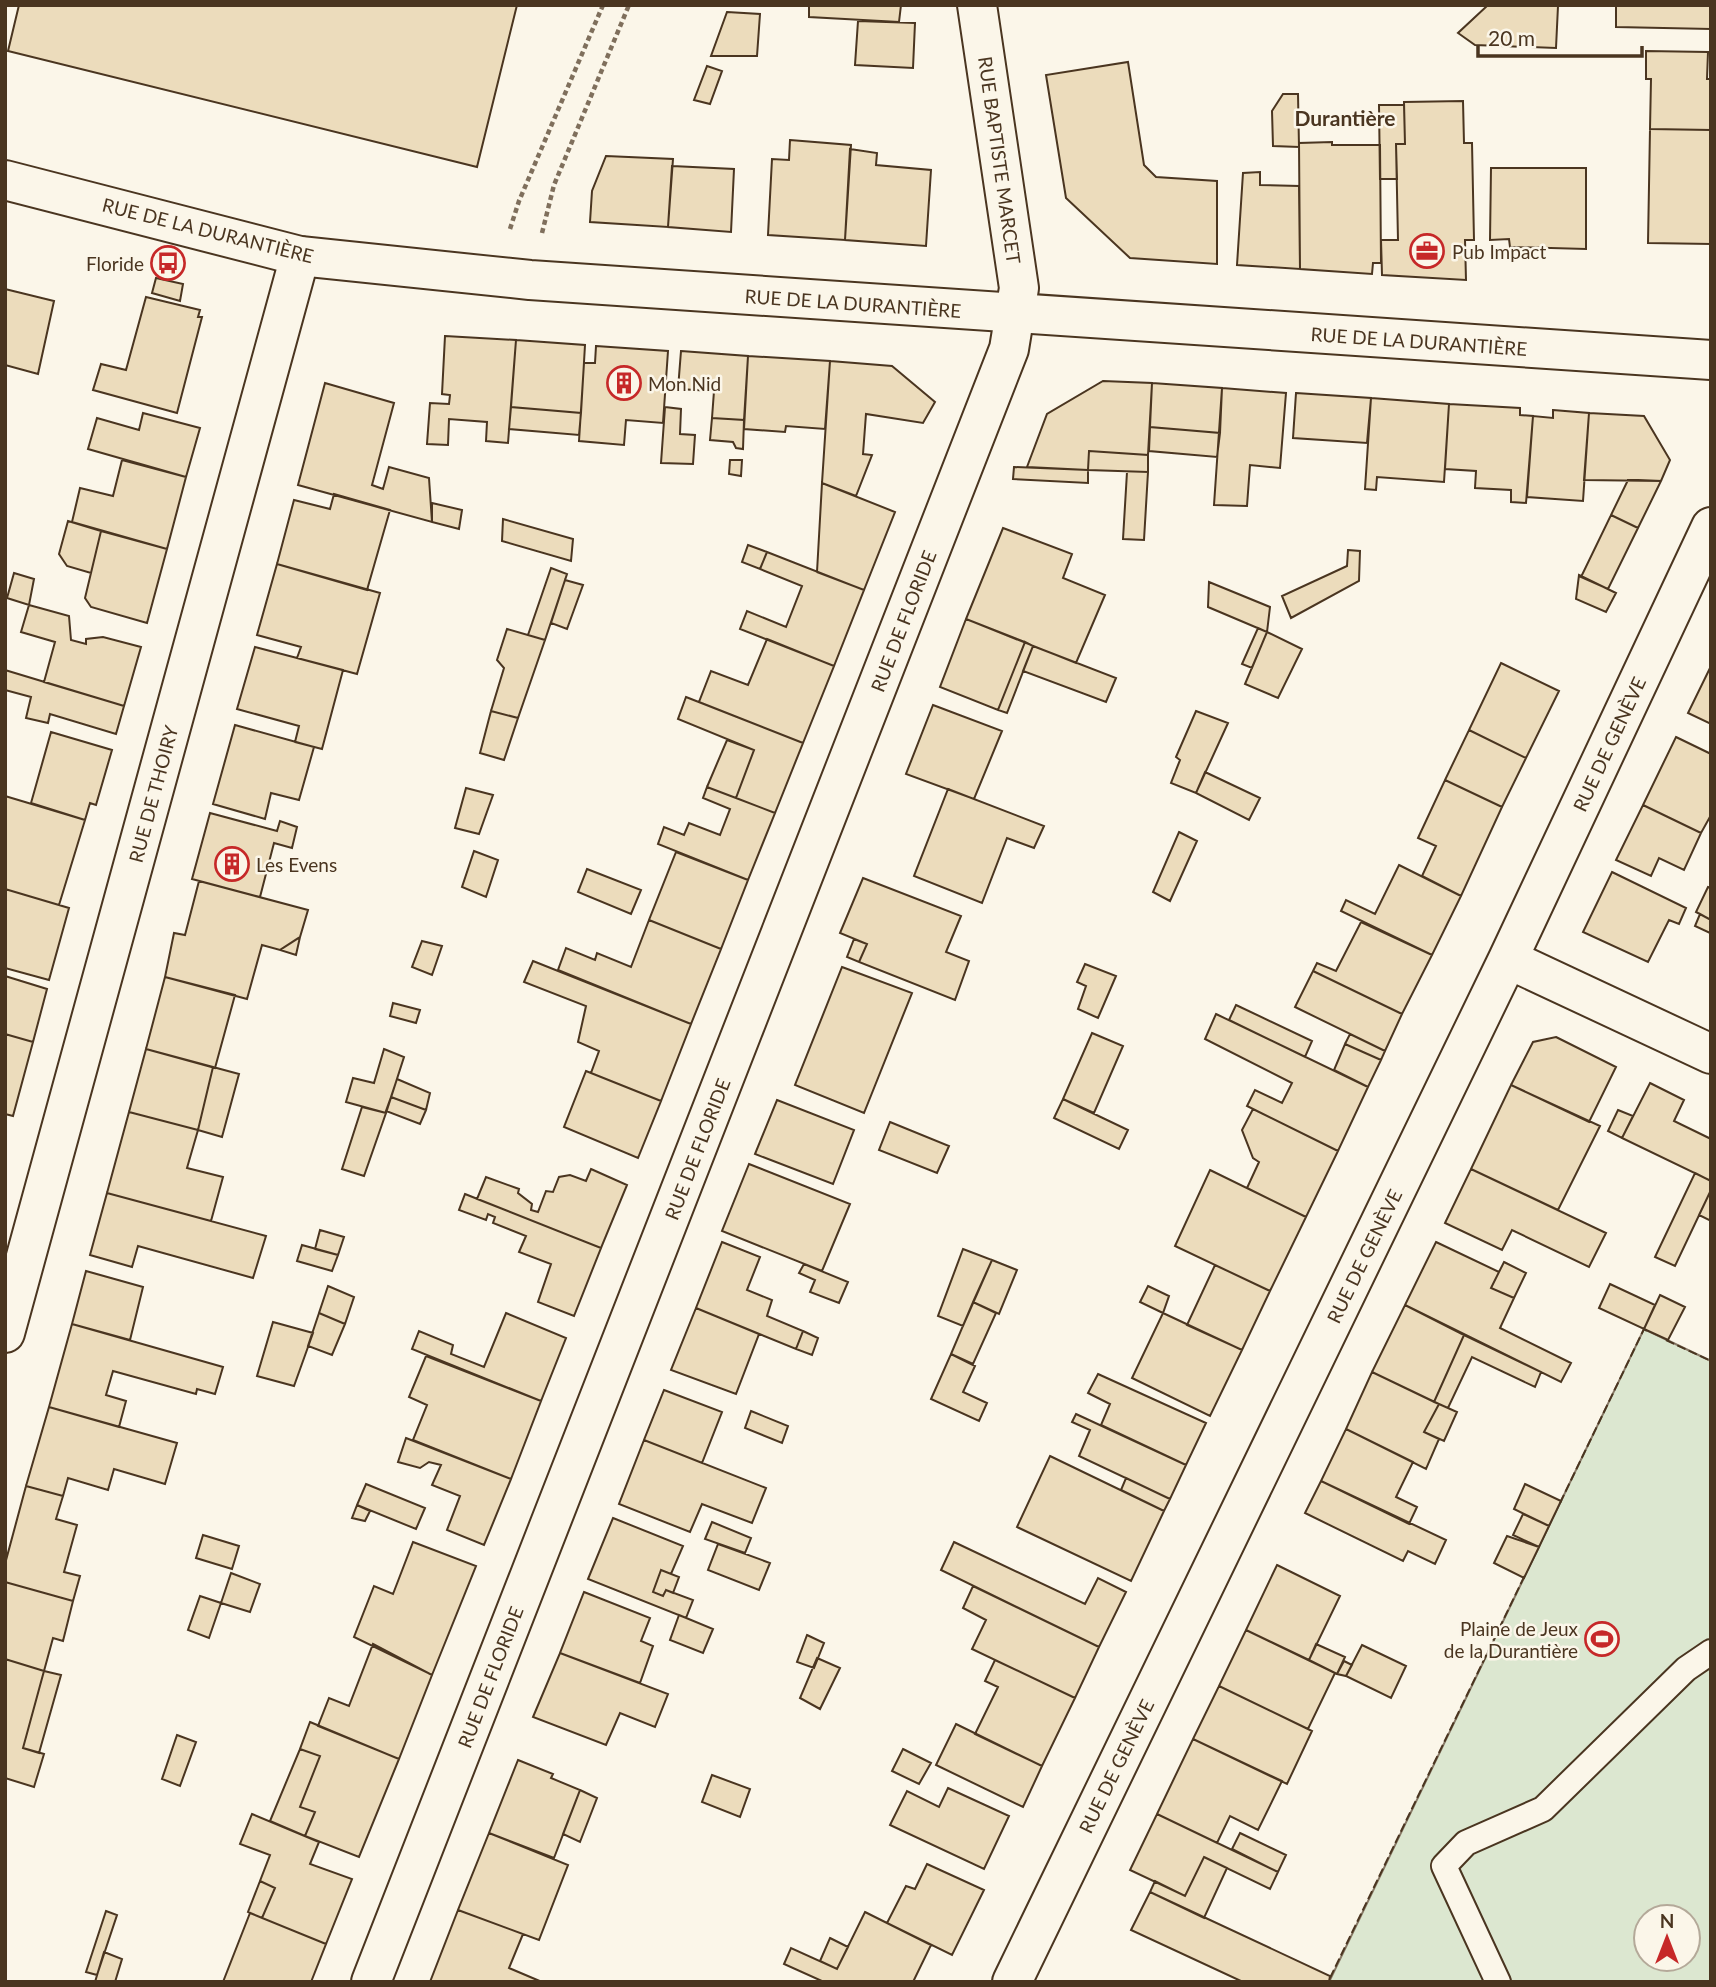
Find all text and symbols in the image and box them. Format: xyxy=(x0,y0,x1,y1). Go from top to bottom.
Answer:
scale bar xyxy=(1478,14,1642,58)
text: 20 m xyxy=(1488,25,1535,50)
street label: RUE BAPTISTE MARCET xyxy=(974,55,1026,265)
district label: Durantière xyxy=(1294,105,1396,130)
street label: RUE DE LA DURANTIÈRE xyxy=(100,193,316,267)
office icon: Pub Impact xyxy=(1408,232,1446,270)
place label: Pub Impact xyxy=(1452,240,1546,263)
bus stop icon: Floride xyxy=(149,244,187,282)
place label: Floride xyxy=(86,252,144,275)
street label: RUE DE LA DURANTIÈRE xyxy=(744,284,962,322)
street label: RUE DE LA DURANTIÈRE xyxy=(1310,322,1528,360)
building icon: Mon Nid xyxy=(605,364,643,402)
place label: Mon Nid xyxy=(648,372,721,395)
street label: RUE DE FLORIDE xyxy=(865,547,941,695)
street label: RUE DE GENÈVE xyxy=(1568,673,1650,815)
street label: RUE DE THOIRY xyxy=(124,723,182,865)
building icon: Les Evens xyxy=(213,845,251,883)
place label: Les Evens xyxy=(256,853,337,876)
street label: RUE DE FLORIDE xyxy=(659,1075,735,1223)
street label: RUE DE GENÈVE xyxy=(1322,1185,1406,1327)
street label: RUE DE FLORIDE xyxy=(452,1603,528,1751)
place label: Plaine de Jeux de la Durantière xyxy=(1444,1617,1579,1662)
sports icon: Plaine de Jeux de la Durantière xyxy=(1583,1620,1621,1658)
street label: RUE DE GENÈVE xyxy=(1074,1695,1158,1837)
north arrow xyxy=(1632,1903,1702,1973)
text: N xyxy=(1660,1909,1674,1932)

